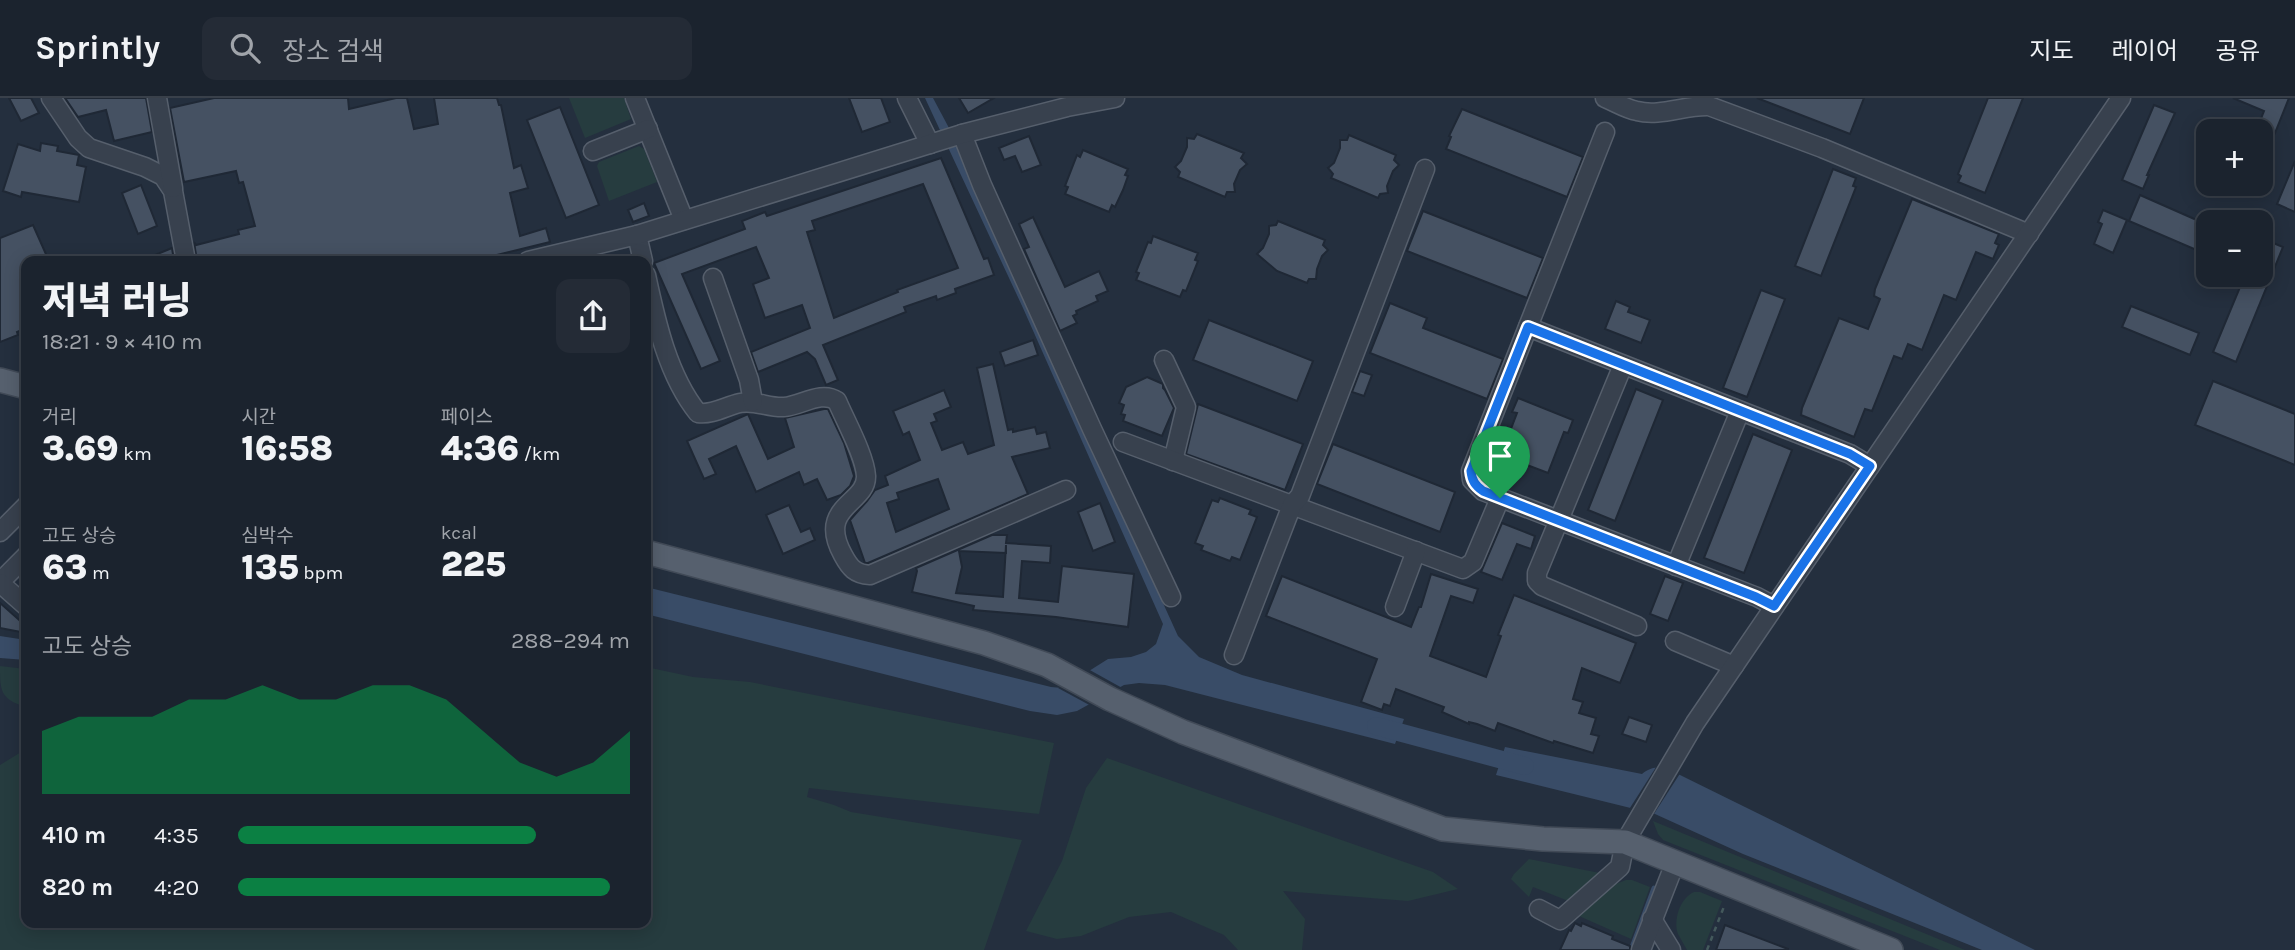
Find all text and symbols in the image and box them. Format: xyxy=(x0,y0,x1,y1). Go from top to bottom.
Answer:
search box xyxy=(202,17,692,80)
text: Sprintly xyxy=(35,29,160,67)
icon: search xyxy=(226,29,264,67)
text: 장소 검색 xyxy=(282,36,384,67)
text: 지도 xyxy=(2029,37,2074,65)
text: 레이어 xyxy=(2112,37,2178,65)
text: 공유 xyxy=(2216,37,2260,65)
map controls xyxy=(2196,119,2273,287)
button: + xyxy=(2196,119,2273,196)
button: − xyxy=(2196,210,2273,287)
text: 저녁 러닝 xyxy=(42,279,192,324)
button: share xyxy=(556,279,630,353)
text: 18:21 · 9 × 410 m xyxy=(42,328,202,355)
text: 거리 xyxy=(42,406,77,428)
text: 시간 xyxy=(241,406,276,428)
text: 페이스 xyxy=(441,406,493,428)
pin xyxy=(1470,426,1530,498)
text: 3.69 xyxy=(42,428,119,469)
text: 16:58 xyxy=(241,428,333,469)
text: 4:36 xyxy=(441,428,519,469)
icon: arrive xyxy=(1481,437,1519,475)
text: km xyxy=(119,443,152,465)
text: /km xyxy=(519,443,560,465)
text: kcal xyxy=(441,522,477,544)
text: 고도 상승 xyxy=(42,525,116,547)
text: 심박수 xyxy=(241,525,294,547)
text: 225 xyxy=(441,544,506,585)
text: 63 xyxy=(42,547,87,588)
text: 135 xyxy=(241,547,299,588)
text: m xyxy=(87,562,110,584)
text: bpm xyxy=(299,562,343,584)
text: 288–294 m xyxy=(511,627,630,654)
text: 고도 상승 xyxy=(42,633,132,660)
text: 410 m xyxy=(42,822,106,849)
text: 4:35 xyxy=(154,822,199,849)
text: 820 m xyxy=(42,874,113,901)
text: 4:20 xyxy=(154,874,199,901)

